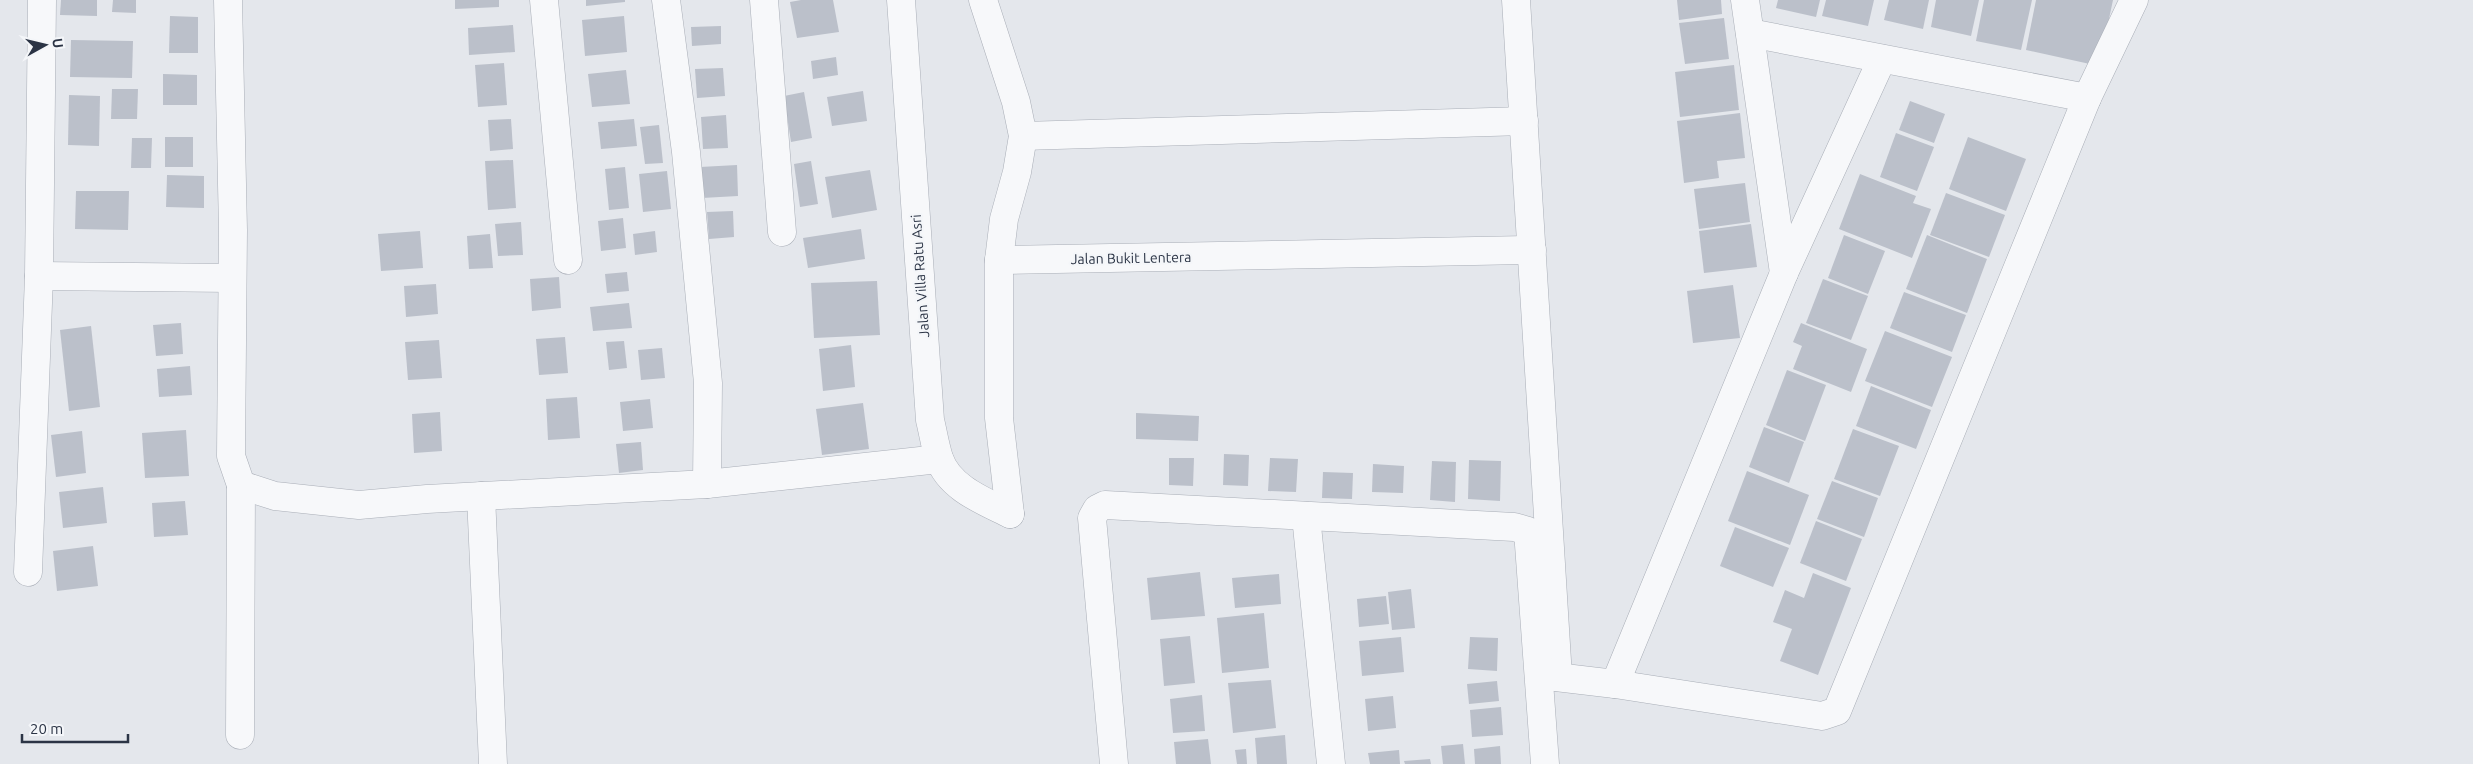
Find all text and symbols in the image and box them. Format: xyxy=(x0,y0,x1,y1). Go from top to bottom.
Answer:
north arrow xyxy=(20,20,70,70)
text: U xyxy=(49,37,66,49)
street label: Jalan Villa Ratu Asri xyxy=(908,214,932,338)
street label: Jalan Bukit Lentera xyxy=(1070,249,1192,267)
scale bar xyxy=(22,712,129,744)
text: 20 m xyxy=(30,720,63,737)

